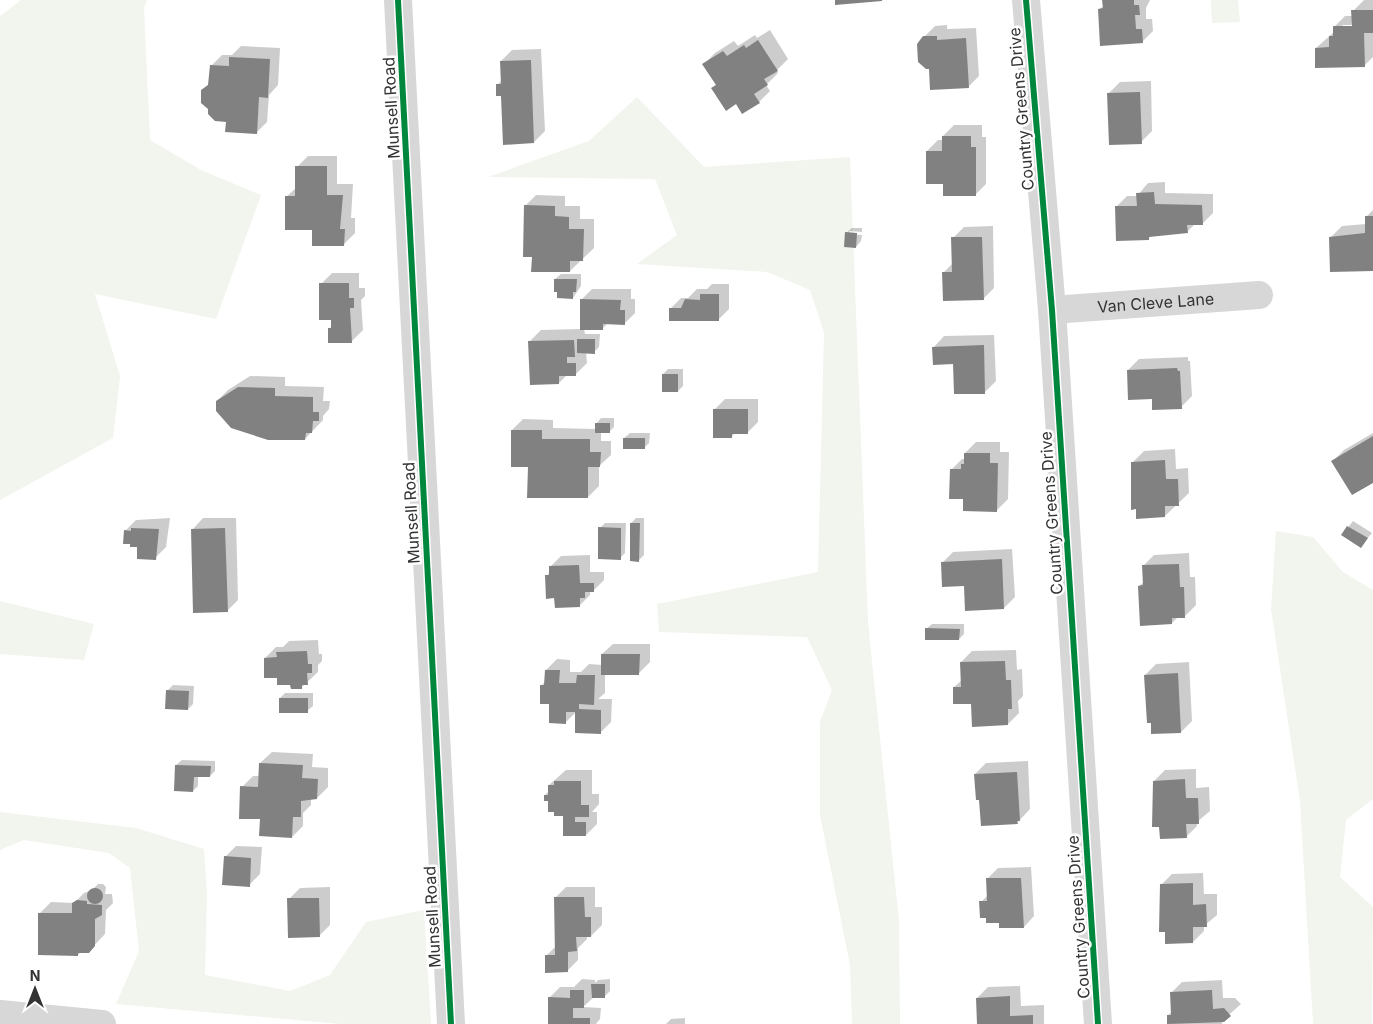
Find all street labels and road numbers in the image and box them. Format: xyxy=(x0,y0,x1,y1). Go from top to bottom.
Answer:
street label: Country Greens Drive xyxy=(1004,27,1038,191)
street label: Munsell Road xyxy=(378,57,404,159)
street label: Van Cleve Lane xyxy=(1097,288,1215,317)
street label: Country Greens Drive xyxy=(1035,431,1067,595)
street label: Munsell Road xyxy=(398,462,424,564)
street label: Country Greens Drive xyxy=(1062,835,1094,999)
street label: Munsell Road xyxy=(419,866,445,968)

